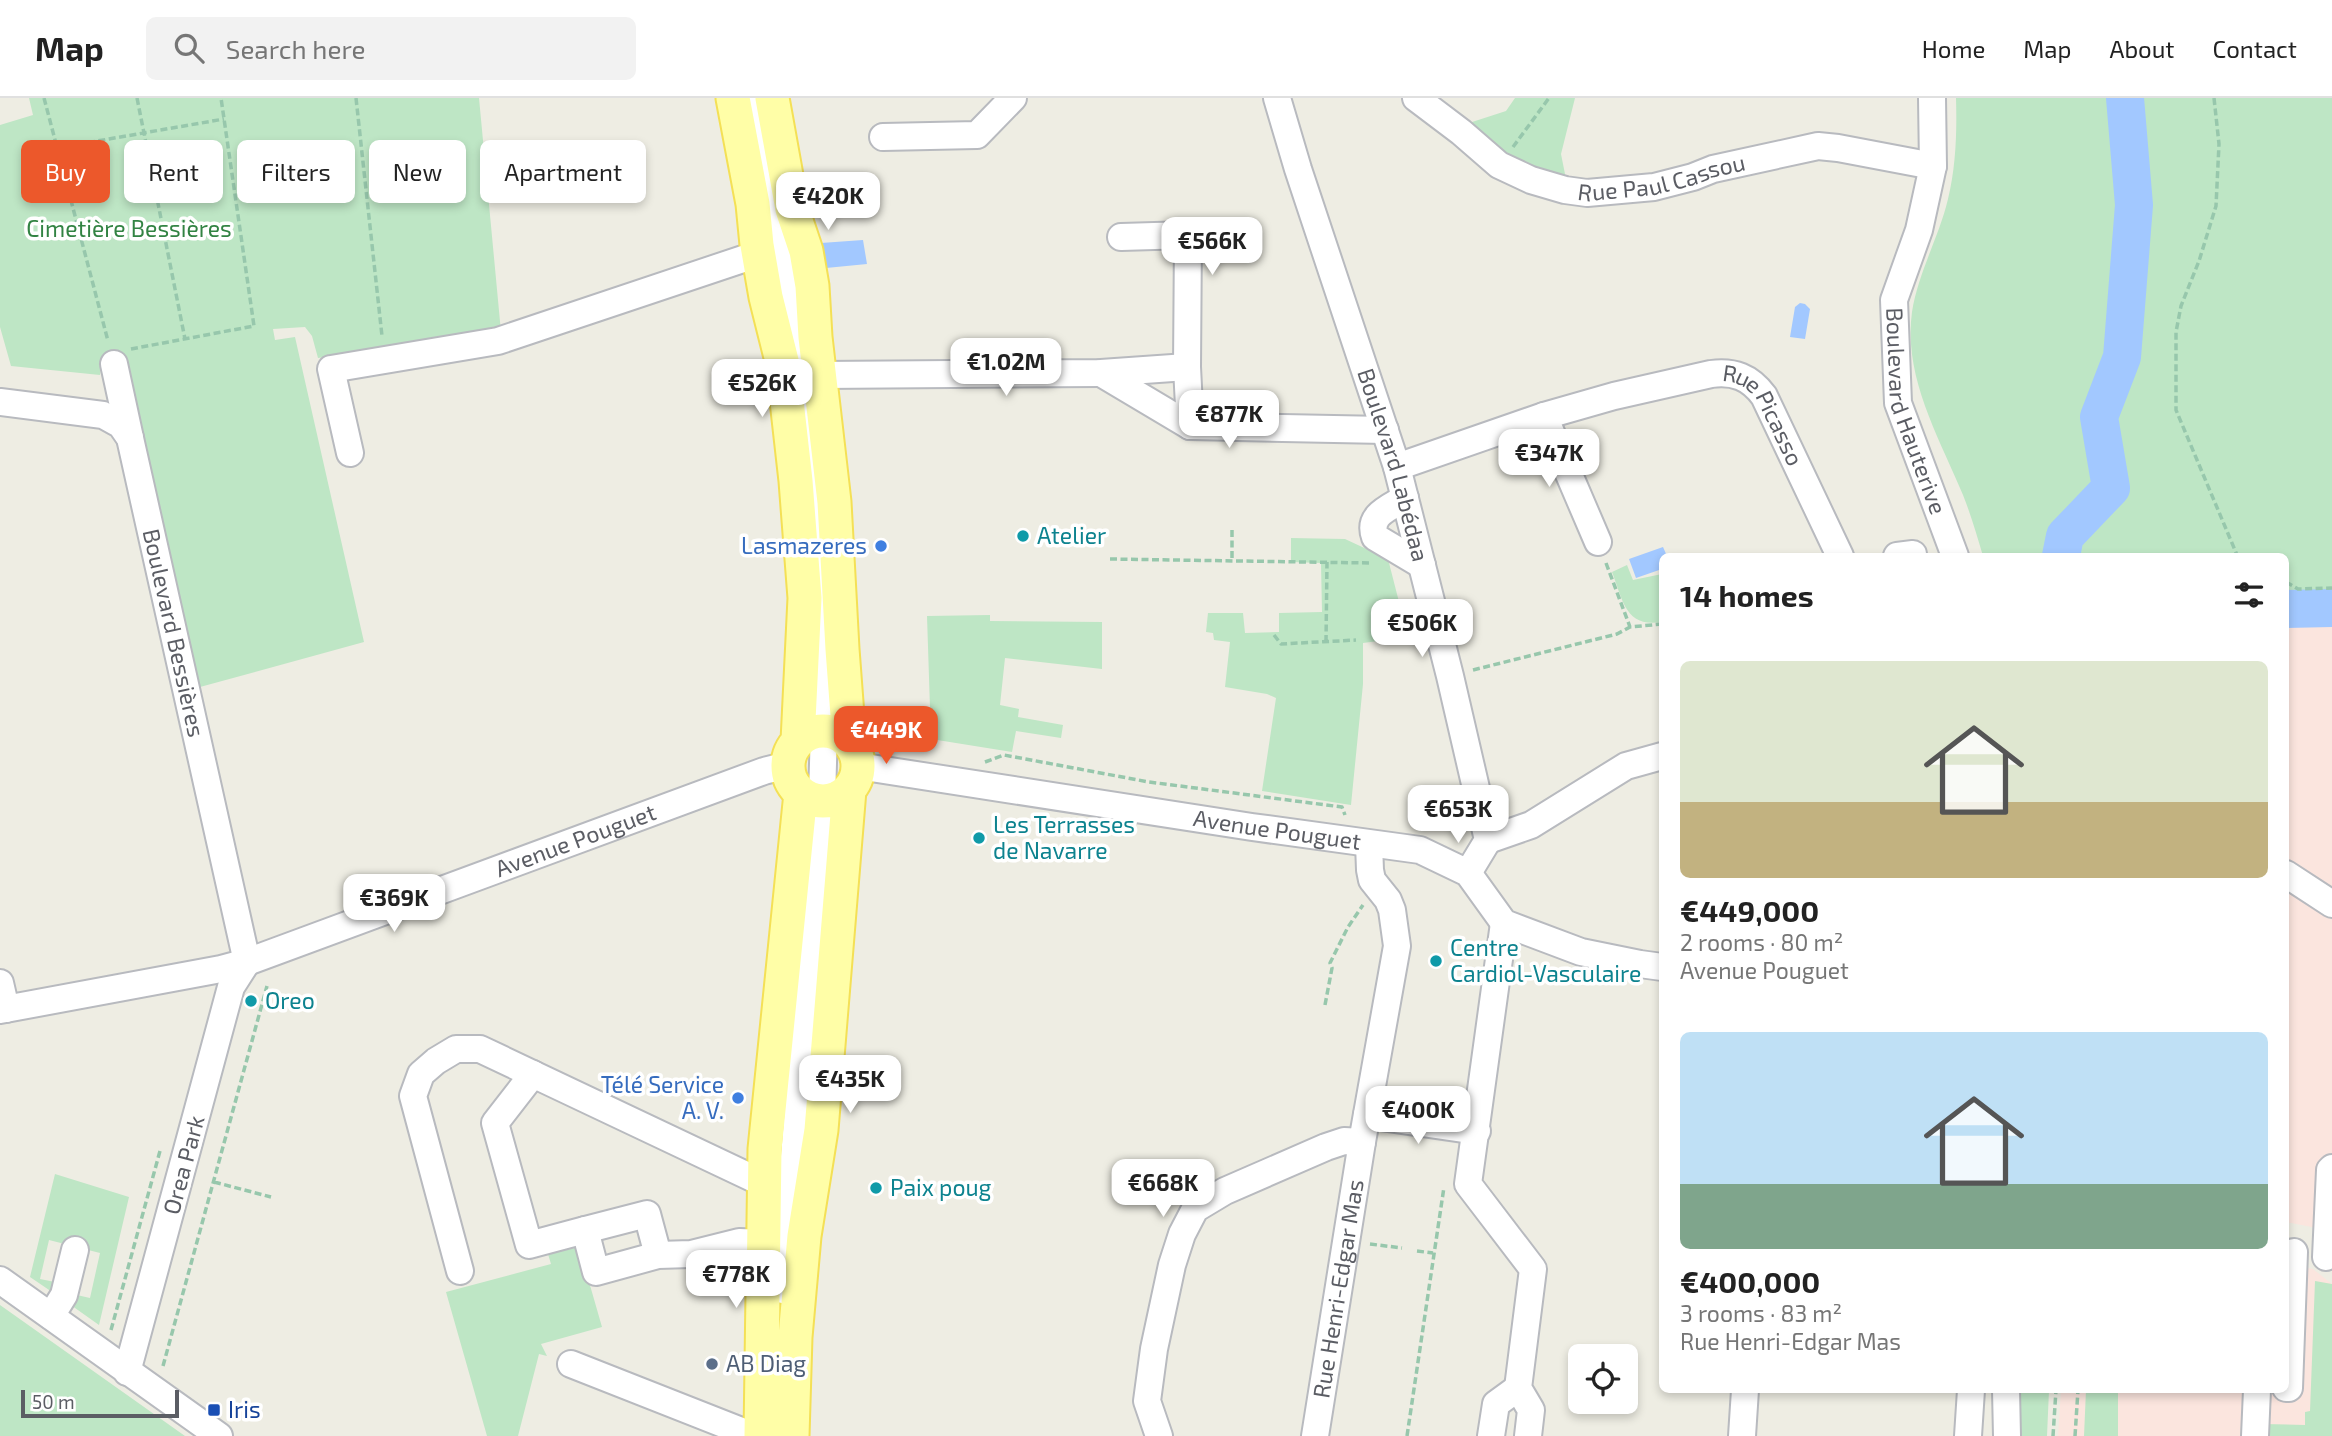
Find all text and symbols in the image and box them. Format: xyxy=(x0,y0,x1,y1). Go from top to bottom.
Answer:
search box xyxy=(146,17,636,80)
text: Map xyxy=(35,28,104,68)
icon: search xyxy=(170,29,208,67)
text: Search here xyxy=(226,33,365,64)
text: Home xyxy=(1922,34,1985,63)
text: Map xyxy=(2023,34,2071,63)
text: About xyxy=(2109,34,2175,63)
text: Contact xyxy=(2213,34,2297,63)
chip: Buy xyxy=(21,140,110,203)
chip: Rent xyxy=(124,140,223,203)
chip: Filters xyxy=(237,140,355,203)
chip: New xyxy=(369,140,466,203)
chip: Apartment xyxy=(480,140,646,203)
street label: Rue Paul Cassou xyxy=(1576,147,1748,207)
pin: €420K xyxy=(779,172,877,232)
text: €420K xyxy=(792,181,864,209)
park label: Cimetière Bessières xyxy=(26,214,232,242)
pin: €566K xyxy=(1163,218,1261,277)
text: €566K xyxy=(1177,226,1247,254)
street label: Boulevard Hauterive xyxy=(1881,307,1953,518)
pin: €1.02M xyxy=(949,338,1063,398)
text: €1.02M xyxy=(966,347,1046,375)
street label: Rue Picasso xyxy=(1721,358,1810,470)
pin: €526K xyxy=(713,360,811,419)
street label: Boulevard Labédaa xyxy=(1352,364,1435,564)
text: €526K xyxy=(728,368,796,396)
pin: €877K xyxy=(1180,390,1278,450)
text: €877K xyxy=(1195,399,1263,427)
pin: €347K xyxy=(1500,430,1598,489)
text: €347K xyxy=(1514,438,1584,466)
place label: Atelier xyxy=(1037,521,1106,549)
street label: Boulevard Bessières xyxy=(138,526,211,740)
marker: Atelier xyxy=(1015,528,1031,544)
place label: Lasmazeres xyxy=(741,531,867,559)
marker: Lasmazeres xyxy=(873,538,889,554)
icon: filters xyxy=(2230,576,2268,614)
text: 14 homes xyxy=(1680,577,1814,613)
pin: €506K xyxy=(1373,600,1471,659)
text: €506K xyxy=(1387,608,1457,636)
pin: €449K xyxy=(837,706,935,766)
icon: home xyxy=(1911,707,2037,833)
text: €449K xyxy=(850,715,922,743)
pin: €653K xyxy=(1409,786,1507,845)
text: €653K xyxy=(1424,794,1492,822)
street label: Avenue Pouguet xyxy=(491,797,660,882)
street label: Avenue Pouguet xyxy=(1192,803,1363,855)
place label: Les Terrasses de Navarre xyxy=(993,810,1135,864)
marker: Les Terrasses de Navarre xyxy=(971,830,987,846)
pin: €369K xyxy=(345,874,443,934)
text: €369K xyxy=(359,883,429,911)
text: €449,000 xyxy=(1680,892,1819,928)
text: 2 rooms · 80 m² xyxy=(1680,928,1843,956)
place label: Centre Cardiol-Vasculaire xyxy=(1450,933,1641,987)
marker: Centre Cardiol-Vasculaire xyxy=(1428,953,1444,969)
text: Avenue Pouguet xyxy=(1680,956,1849,984)
place label: Oreo xyxy=(265,986,315,1014)
marker: Oreo xyxy=(243,993,259,1009)
pin: €435K xyxy=(801,1056,899,1115)
text: €435K xyxy=(815,1064,885,1092)
place label: Télé Service A. V. xyxy=(601,1070,724,1124)
icon: home xyxy=(1911,1078,2037,1204)
pin: €400K xyxy=(1369,1086,1467,1146)
marker: Télé Service A. V. xyxy=(730,1090,746,1106)
text: €400K xyxy=(1381,1095,1455,1123)
street label: Orea Park xyxy=(156,1112,210,1217)
pin: €668K xyxy=(1114,1160,1212,1219)
text: €668K xyxy=(1128,1168,1198,1196)
place label: Paix poug xyxy=(890,1173,992,1201)
street label: Rue Henri-Edgar Mas xyxy=(1306,1177,1369,1400)
marker: Paix poug xyxy=(868,1180,884,1196)
pin: €778K xyxy=(687,1250,785,1310)
text: €778K xyxy=(702,1259,770,1287)
text: €400,000 xyxy=(1680,1263,1820,1299)
text: 3 rooms · 83 m² xyxy=(1680,1299,1842,1327)
text: Rue Henri-Edgar Mas xyxy=(1680,1327,1901,1355)
map controls xyxy=(1568,1344,1638,1414)
button: locate xyxy=(1568,1344,1638,1414)
place label: AB Diag xyxy=(726,1349,806,1377)
marker: AB Diag xyxy=(704,1356,720,1372)
scale bar xyxy=(21,1387,178,1419)
text: 50 m xyxy=(32,1390,75,1413)
place label: Iris xyxy=(228,1395,261,1423)
marker: Iris xyxy=(206,1402,222,1418)

